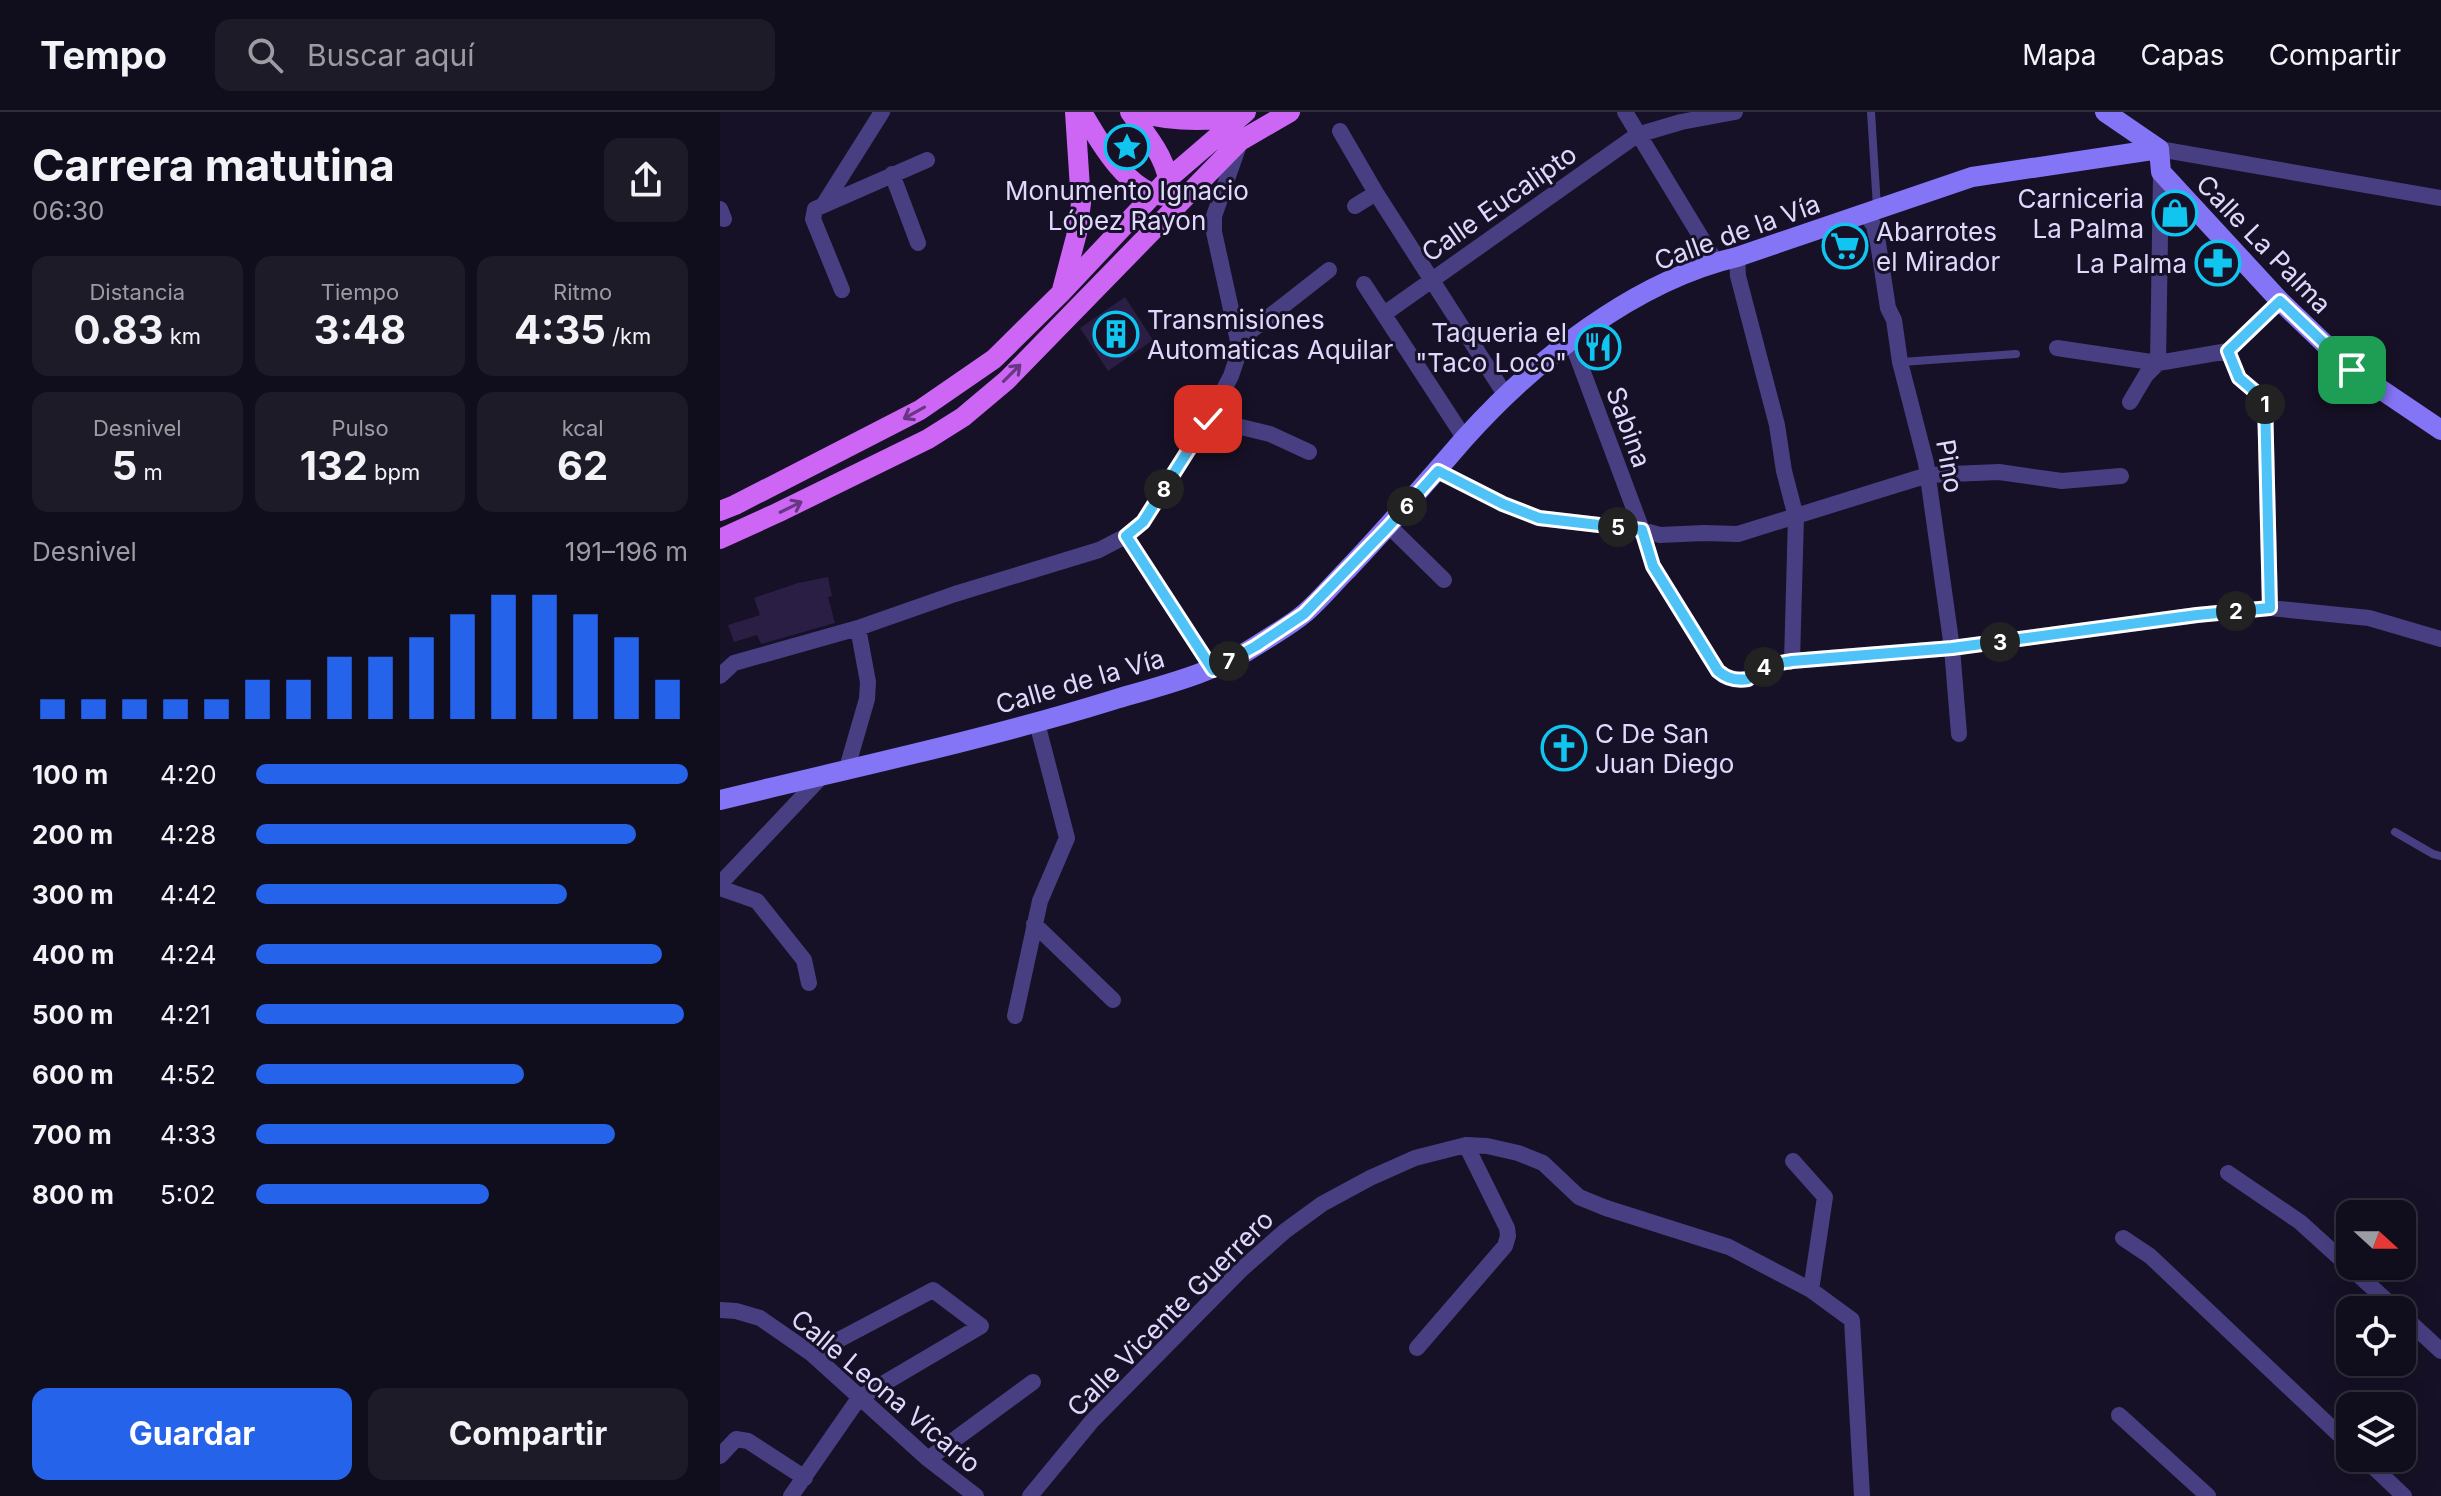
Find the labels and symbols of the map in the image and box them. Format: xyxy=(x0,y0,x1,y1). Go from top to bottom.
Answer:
place icon: Monumento Ignacio López Rayon xyxy=(1103,123,1151,171)
street label: Calle Eucalipto xyxy=(1416,138,1582,268)
street label: Calle La Palma xyxy=(2190,168,2338,320)
place label: Monumento Ignacio López Rayon xyxy=(1005,175,1249,236)
place label: Carniceria La Palma xyxy=(2017,183,2144,244)
street label: Calle de la Vía xyxy=(1650,188,1824,276)
shop icon: Carniceria La Palma xyxy=(2151,189,2199,237)
place label: Abarrotes el Mirador xyxy=(1876,216,2000,277)
supermarket icon: Abarrotes el Mirador xyxy=(1821,222,1869,270)
pharmacy icon: La Palma xyxy=(2194,239,2242,287)
place label: La Palma xyxy=(2076,248,2187,279)
place label: Transmisiones Automaticas Aquilar xyxy=(1147,304,1394,365)
building icon: Transmisiones Automaticas Aquilar xyxy=(1092,310,1140,358)
place label: Taqueria el "Taco Loco" xyxy=(1415,317,1567,378)
restaurant icon: Taqueria el "Taco Loco" xyxy=(1574,323,1622,371)
pin xyxy=(2318,336,2386,404)
one-way arrow xyxy=(1002,364,1022,384)
street label: Sabina xyxy=(1600,382,1658,472)
pin: 1 xyxy=(2245,384,2285,424)
pin xyxy=(1174,385,1242,453)
one-way arrow xyxy=(903,406,927,421)
street label: Pino xyxy=(1930,437,1970,495)
pin: 8 xyxy=(1144,469,1184,509)
pin: 6 xyxy=(1387,486,1427,526)
one-way arrow xyxy=(779,498,803,514)
pin: 5 xyxy=(1598,507,1638,547)
pin: 2 xyxy=(2216,591,2256,631)
pin: 3 xyxy=(1980,622,2020,662)
pin: 7 xyxy=(1209,641,1249,681)
street label: Calle de la Vía xyxy=(992,642,1168,720)
pin: 4 xyxy=(1744,647,1784,687)
place label: C De San Juan Diego xyxy=(1595,718,1734,779)
church icon: C De San Juan Diego xyxy=(1540,724,1588,772)
north arrow xyxy=(2336,1200,2416,1280)
street label: Calle Vicente Guerrero xyxy=(1061,1204,1279,1422)
street label: Calle Leona Vicario xyxy=(785,1303,987,1479)

